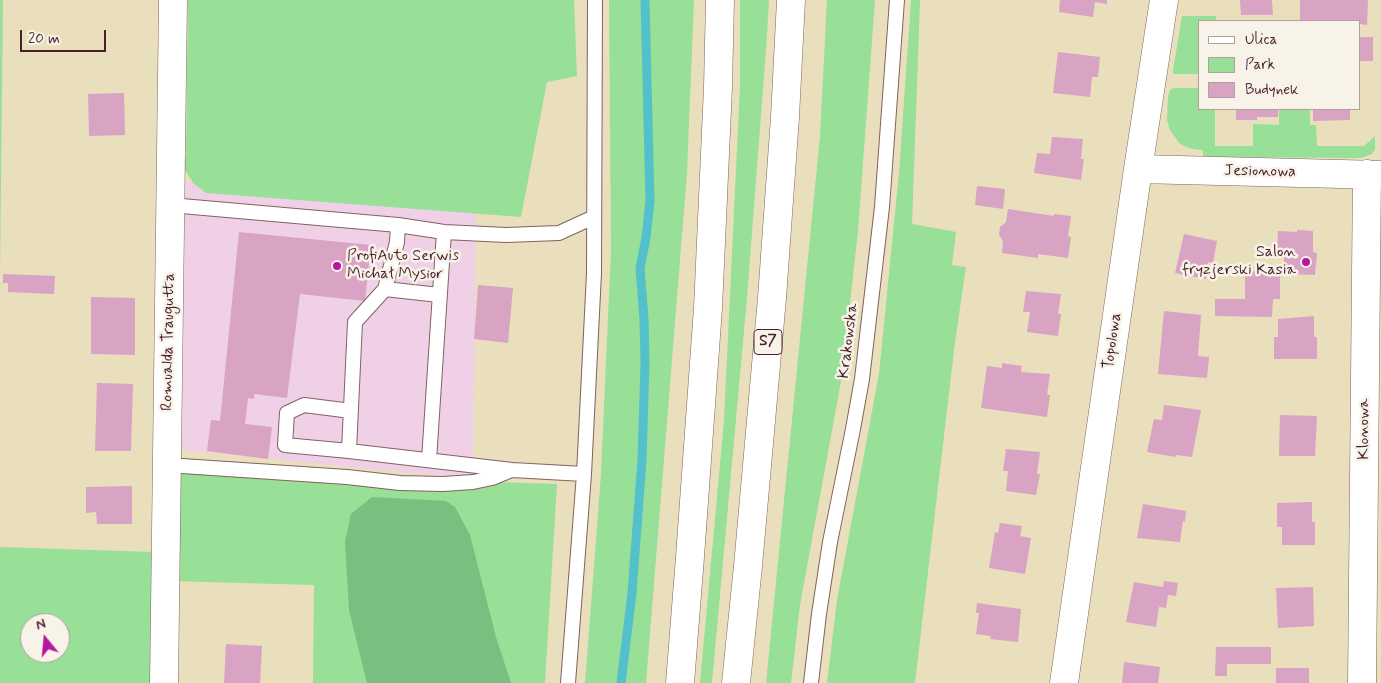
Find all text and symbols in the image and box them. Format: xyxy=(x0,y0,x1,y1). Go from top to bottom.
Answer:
scale bar xyxy=(22,20,109,52)
legend xyxy=(1198,20,1361,110)
text: 20 m xyxy=(28,29,60,49)
text: Ulica xyxy=(1245,30,1277,50)
text: Park xyxy=(1245,55,1275,75)
text: Budynek xyxy=(1245,80,1299,100)
street label: Jesionowa xyxy=(1224,162,1296,182)
place label: Salon fryzjerski Kasia xyxy=(1182,243,1296,281)
place label: ProfiAuto Serwis Michał Mysior xyxy=(347,247,459,285)
marker: Salon fryzjerski Kasia xyxy=(1300,256,1312,268)
marker: ProfiAuto Serwis Michał Mysior xyxy=(331,260,343,272)
street label: Romualda Traugutta xyxy=(158,273,180,411)
street label: Krakowska xyxy=(835,302,863,380)
street label: Topolowa xyxy=(1100,312,1126,370)
road number: S7 xyxy=(754,330,782,354)
street label: Klonowa xyxy=(1355,398,1375,460)
north arrow xyxy=(20,613,70,663)
text: N xyxy=(34,615,48,635)

